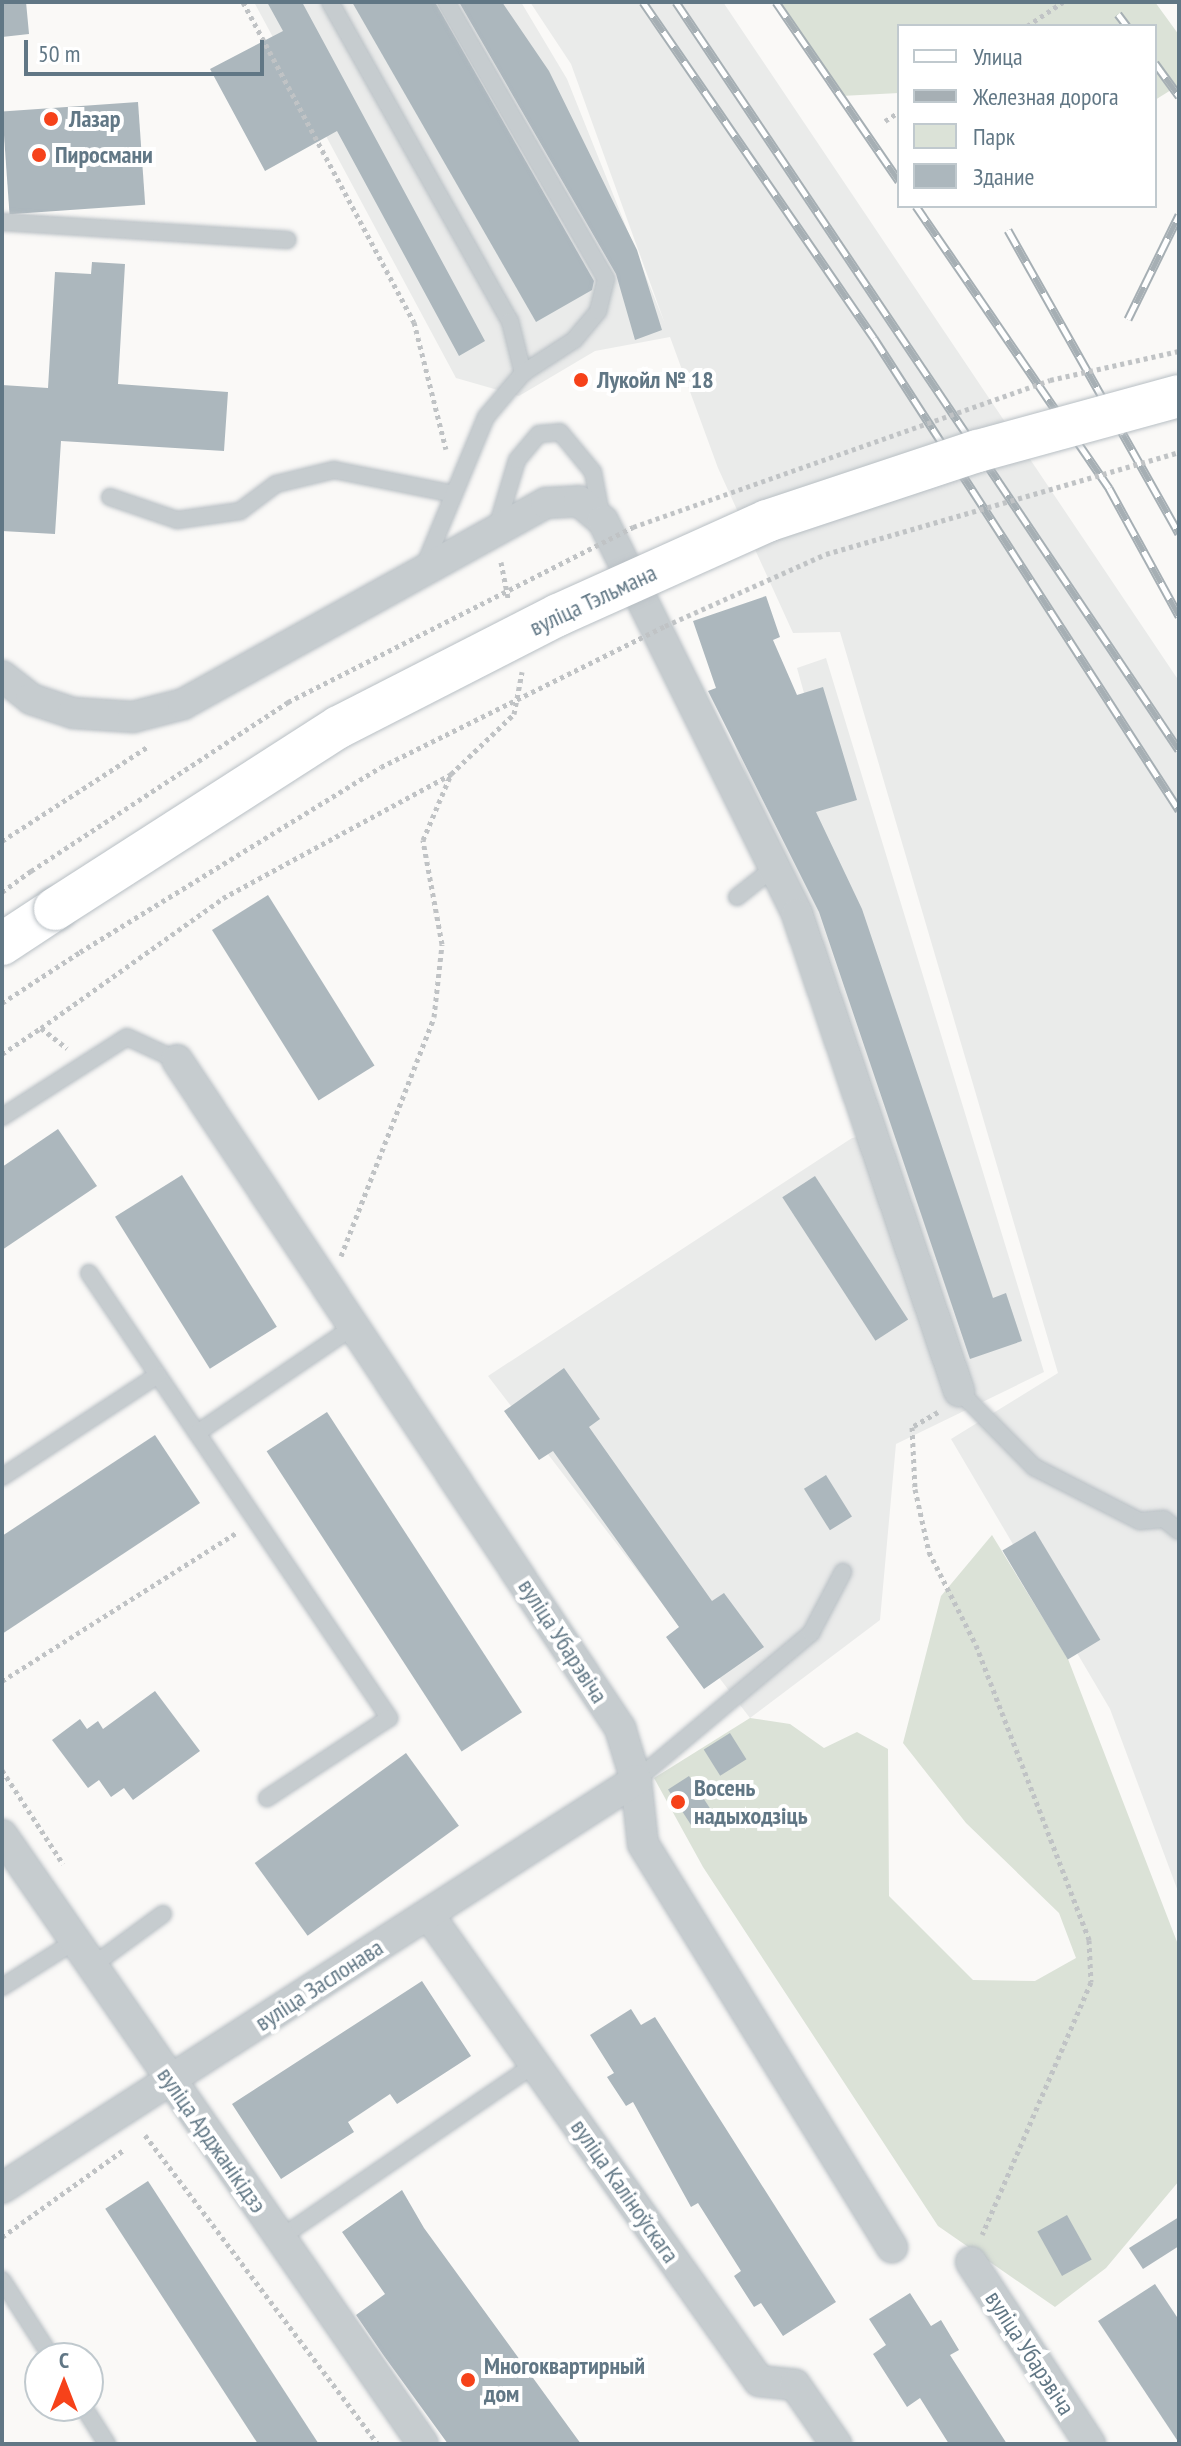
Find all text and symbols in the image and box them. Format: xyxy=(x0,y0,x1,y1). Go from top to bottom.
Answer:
scale bar xyxy=(28,24,268,74)
legend xyxy=(897,24,1157,208)
text: 50 m xyxy=(38,38,80,69)
text: Улица xyxy=(973,41,1023,72)
text: Железная дорога xyxy=(973,81,1119,112)
place label: Лазар xyxy=(69,105,120,133)
marker: Лазар xyxy=(40,108,62,130)
text: Парк xyxy=(973,121,1015,152)
place label: Пиросмани xyxy=(55,141,153,169)
marker: Пиросмани xyxy=(30,146,48,164)
text: Здание xyxy=(973,161,1034,192)
place label: Лукойл № 18 xyxy=(597,366,714,394)
marker: Лукойл № 18 xyxy=(572,371,590,389)
street label: вуліца Тэльмана xyxy=(525,558,661,642)
street label: вуліца Убарэвіча xyxy=(512,1573,614,1709)
place label: Восень надыходзіць xyxy=(694,1774,808,1830)
marker: Восень надыходзіць xyxy=(669,1793,687,1811)
street label: вуліца Заслонава xyxy=(250,1933,388,2037)
street label: вуліца Арджанікідзэ xyxy=(151,2062,273,2218)
street label: вуліца Каліноўскага xyxy=(565,2114,685,2268)
street label: вуліца Убарэвіча xyxy=(979,2285,1081,2421)
north arrow xyxy=(24,2342,104,2422)
text: С xyxy=(59,2346,69,2374)
place label: Многоквартирный дом xyxy=(484,2352,645,2408)
marker: Многоквартирный дом xyxy=(459,2371,477,2389)

